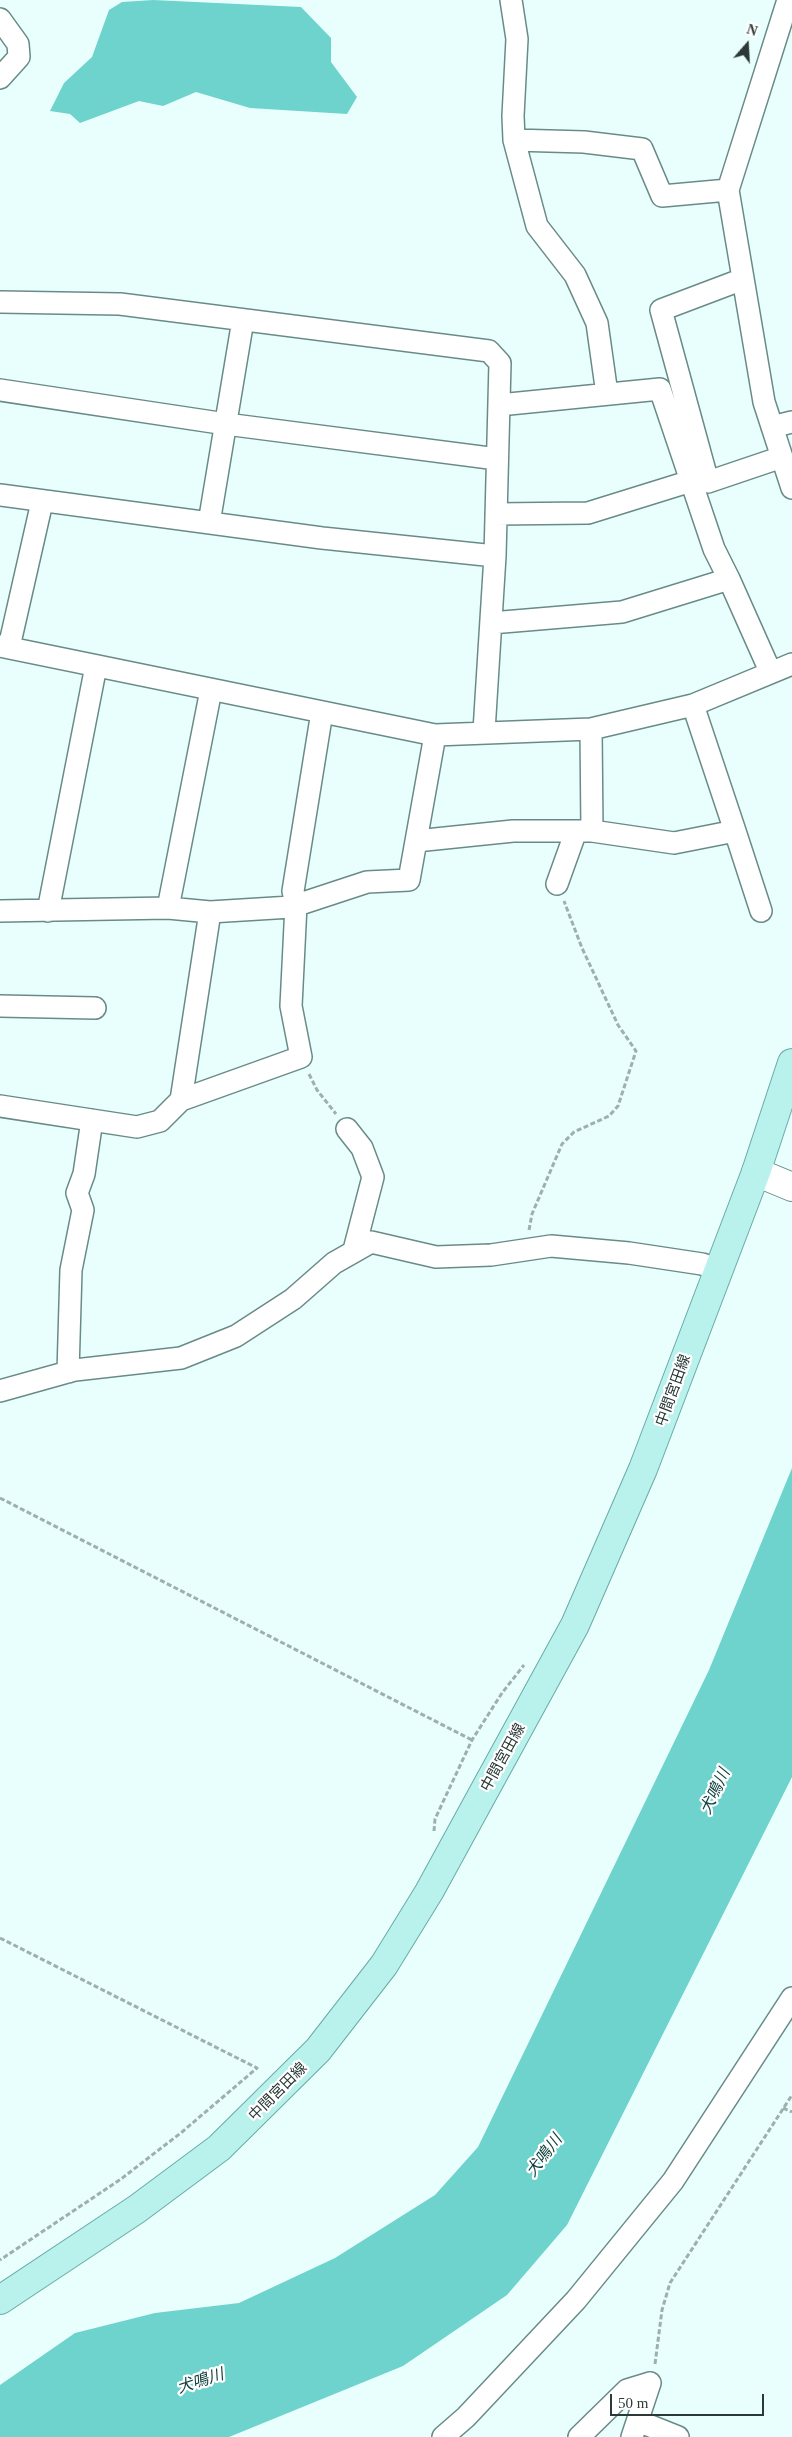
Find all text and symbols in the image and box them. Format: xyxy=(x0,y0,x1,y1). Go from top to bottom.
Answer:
north arrow xyxy=(722,20,772,70)
text: N xyxy=(745,22,759,39)
street label: 中間宮田線 xyxy=(651,1352,693,1428)
street label: 中間宮田線 xyxy=(476,1720,528,1794)
water label: 犬鳴川 xyxy=(695,1765,733,1817)
street label: 中間宮田線 xyxy=(244,2058,310,2124)
water label: 犬鳴川 xyxy=(521,2130,565,2180)
water label: 犬鳴川 xyxy=(174,2363,226,2397)
scale bar xyxy=(612,2384,766,2416)
text: 50 m xyxy=(618,2395,648,2411)

